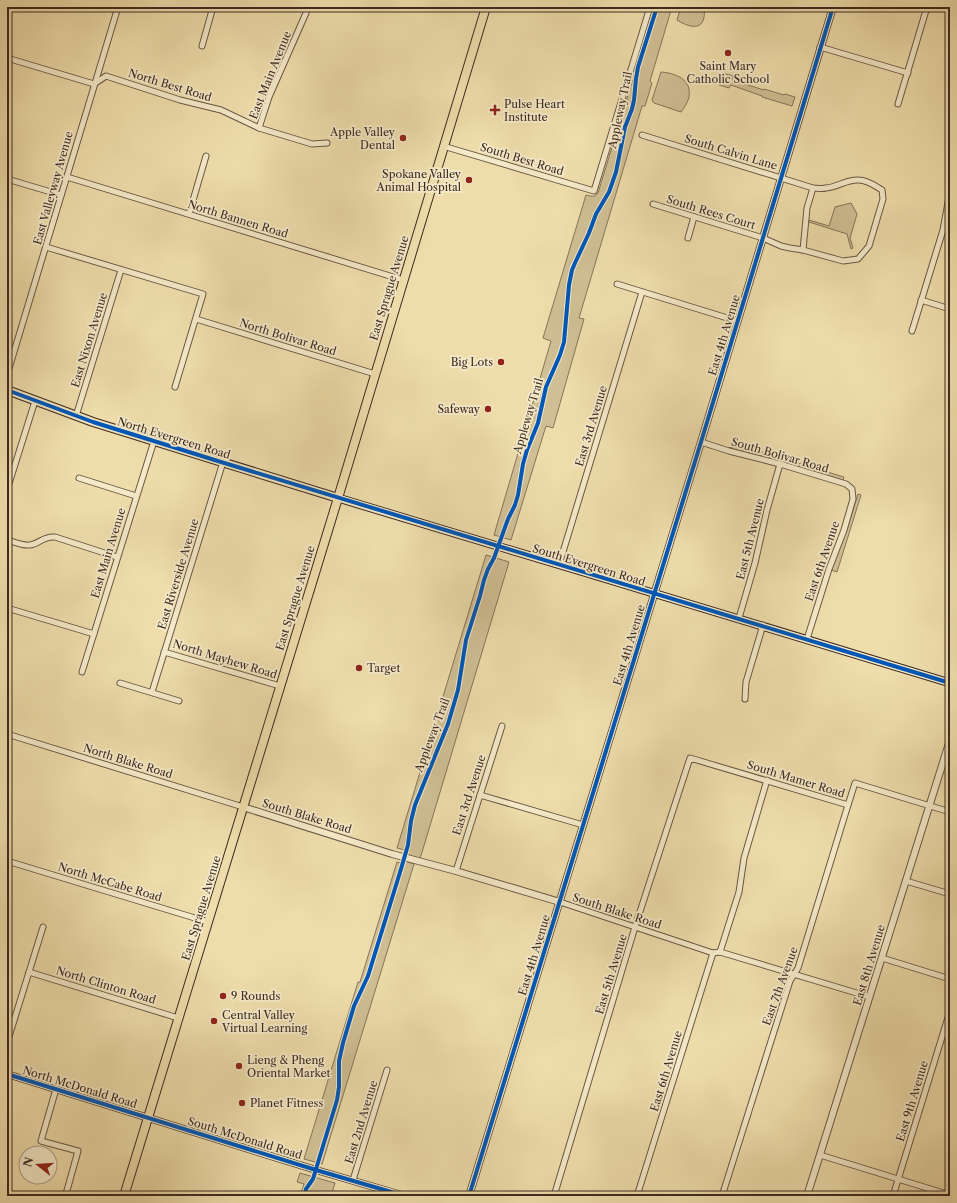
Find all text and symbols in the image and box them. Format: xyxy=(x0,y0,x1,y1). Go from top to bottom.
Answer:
street label: East Main Avenue xyxy=(246,29,294,121)
marker: Saint Mary Catholic School xyxy=(723,48,733,58)
place label: Saint Mary Catholic School xyxy=(686,59,770,86)
street label: North Best Road xyxy=(127,66,214,104)
street label: Appleway Trail xyxy=(605,70,635,151)
place label: Pulse Heart Institute xyxy=(504,97,565,124)
marker: Pulse Heart Institute xyxy=(489,104,501,116)
place label: Apple Valley Dental xyxy=(329,125,396,152)
street label: East Valleyway Avenue xyxy=(30,130,76,246)
street label: South Calvin Lane xyxy=(683,131,779,173)
marker: Apple Valley Dental xyxy=(398,133,408,143)
street label: South Best Road xyxy=(479,140,566,178)
place label: Spokane Valley Animal Hospital xyxy=(376,167,462,194)
marker: Spokane Valley Animal Hospital xyxy=(464,175,474,185)
street label: South Rees Court xyxy=(665,192,757,232)
street label: North Bannen Road xyxy=(186,197,290,241)
street label: East Sprague Avenue xyxy=(366,234,412,342)
street label: East Nixon Avenue xyxy=(68,291,110,389)
street label: East 4th Avenue xyxy=(705,293,743,377)
street label: North Bolivar Road xyxy=(238,316,339,359)
place label: Big Lots xyxy=(451,355,493,369)
marker: Big Lots xyxy=(496,357,506,367)
street label: Appleway Trail xyxy=(510,376,546,456)
street label: East 3rd Avenue xyxy=(572,384,610,468)
place label: Safeway xyxy=(437,402,481,416)
marker: Safeway xyxy=(483,404,493,414)
street label: North Evergreen Road xyxy=(116,414,232,462)
street label: South Bolivar Road xyxy=(730,434,831,476)
street label: East 5th Avenue xyxy=(733,497,767,581)
street label: East Main Avenue xyxy=(88,506,128,600)
street label: East Riverside Avenue xyxy=(154,517,202,631)
street label: East 6th Avenue xyxy=(802,519,842,603)
street label: South Evergreen Road xyxy=(531,541,647,589)
street label: East Sprague Avenue xyxy=(272,544,318,652)
street label: East 4th Avenue xyxy=(610,603,648,687)
street label: North Mayhew Road xyxy=(171,636,279,682)
place label: Target xyxy=(367,661,400,675)
marker: Target xyxy=(354,663,364,673)
street label: Appleway Trail xyxy=(411,695,453,775)
street label: North Blake Road xyxy=(82,741,175,781)
street label: East 3rd Avenue xyxy=(449,753,489,837)
street label: South Mamer Road xyxy=(745,757,847,801)
street label: South Blake Road xyxy=(261,796,354,836)
street label: East Sprague Avenue xyxy=(178,854,224,962)
street label: North McCabe Road xyxy=(56,860,164,905)
street label: South Blake Road xyxy=(571,890,664,932)
street label: East 4th Avenue xyxy=(515,913,553,997)
street label: East 8th Avenue xyxy=(850,923,888,1007)
street label: East 5th Avenue xyxy=(592,932,630,1016)
street label: East 7th Avenue xyxy=(759,945,801,1027)
street label: North Clinton Road xyxy=(54,963,158,1007)
place label: 9 Rounds xyxy=(231,989,280,1003)
marker: 9 Rounds xyxy=(218,991,228,1001)
place label: Central Valley Virtual Learning xyxy=(221,1008,307,1035)
marker: Central Valley Virtual Learning xyxy=(209,1016,219,1026)
street label: East 6th Avenue xyxy=(647,1029,685,1113)
place label: Lieng & Pheng Oriental Market xyxy=(247,1053,331,1080)
street label: East 9th Avenue xyxy=(893,1059,931,1143)
marker: Lieng & Pheng Oriental Market xyxy=(234,1061,244,1071)
street label: North McDonald Road xyxy=(21,1063,139,1111)
street label: East 2nd Avenue xyxy=(342,1079,380,1165)
place label: Planet Fitness xyxy=(250,1096,323,1110)
marker: Planet Fitness xyxy=(237,1098,247,1108)
street label: South McDonald Road xyxy=(186,1114,304,1162)
north arrow xyxy=(18,1145,58,1185)
text: N xyxy=(20,1155,37,1169)

